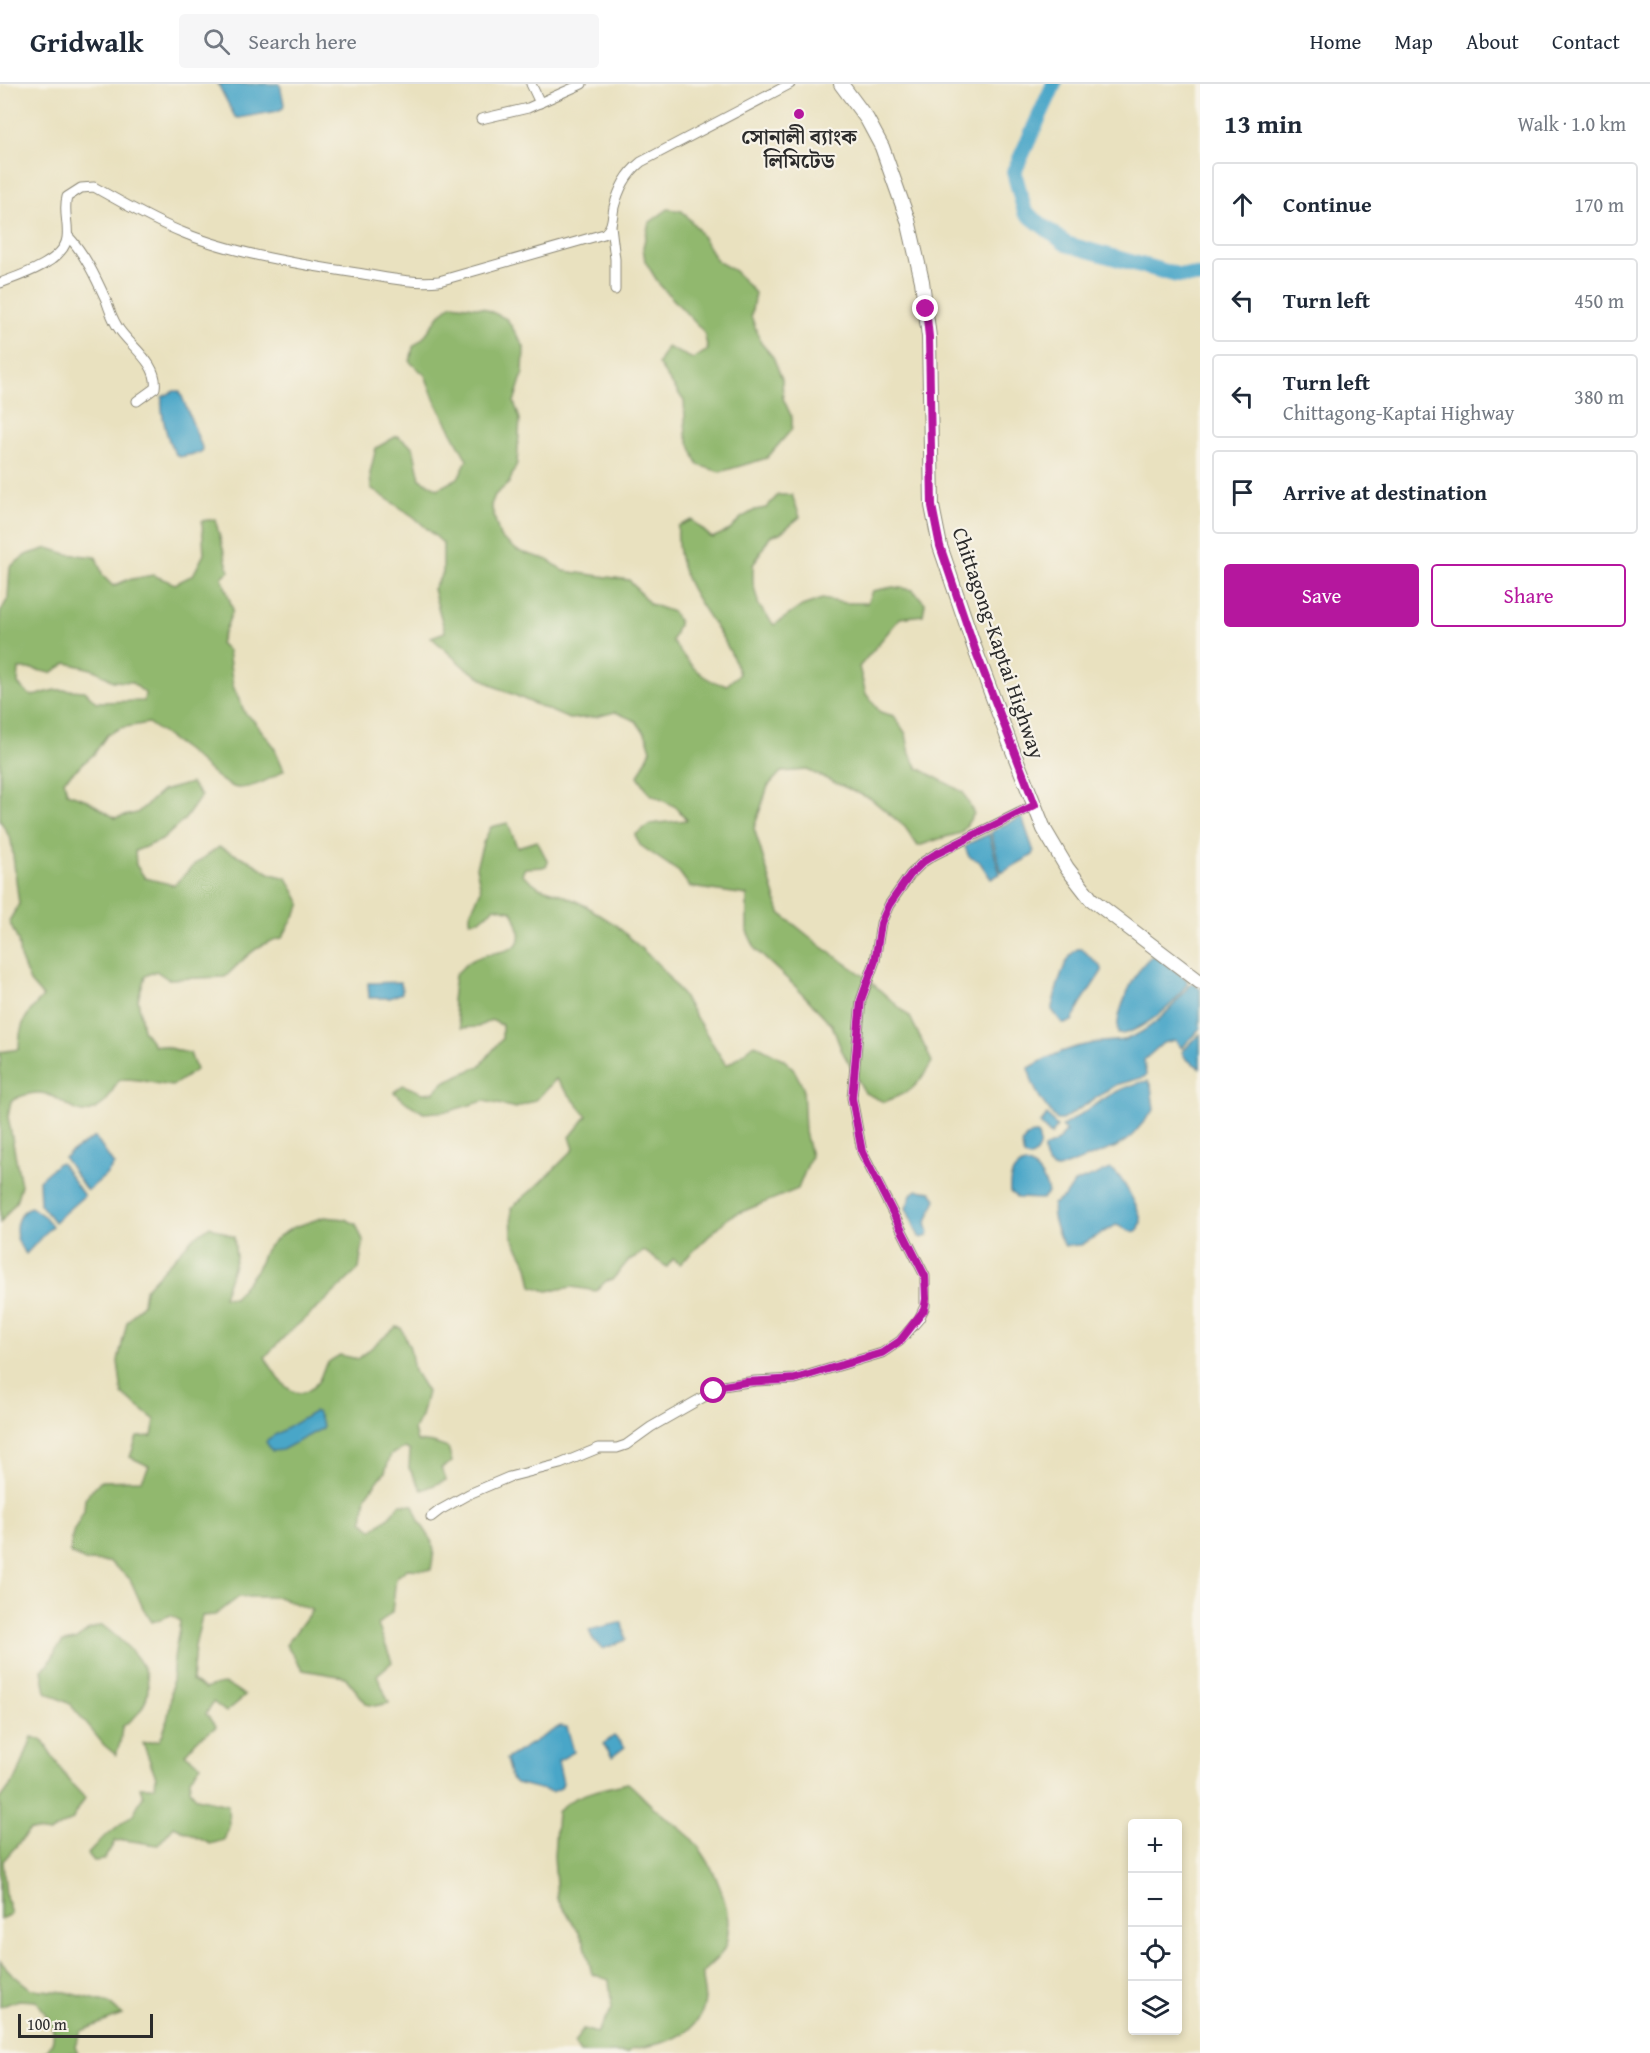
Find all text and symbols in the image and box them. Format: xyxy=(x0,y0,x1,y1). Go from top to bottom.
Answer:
search box xyxy=(179,14,599,68)
text: Gridwalk xyxy=(30,21,143,62)
icon: search xyxy=(200,25,233,58)
text: Search here xyxy=(248,25,357,57)
text: Home xyxy=(1310,26,1361,57)
text: Map xyxy=(1394,26,1433,57)
text: About xyxy=(1466,26,1519,57)
text: Contact xyxy=(1552,26,1620,57)
text: 13 min xyxy=(1224,104,1302,143)
marker: সোনালী ব্যাংক লিমিটেড xyxy=(792,107,806,121)
text: Walk · 1.0 km xyxy=(1517,109,1626,138)
place label: সোনালী ব্যাংক লিমিটেড xyxy=(741,121,858,176)
icon: ahead xyxy=(1226,188,1259,221)
text: Continue xyxy=(1283,188,1372,220)
text: 170 m xyxy=(1574,190,1624,219)
icon: left xyxy=(1226,284,1259,317)
text: Turn left xyxy=(1283,284,1370,316)
text: 450 m xyxy=(1574,286,1624,315)
route end xyxy=(912,295,938,321)
text: Turn left xyxy=(1283,366,1370,398)
icon: left xyxy=(1226,380,1259,413)
text: 380 m xyxy=(1574,382,1624,411)
text: Chittagong-Kaptai Highway xyxy=(1283,398,1514,427)
icon: arrive xyxy=(1226,476,1259,509)
text: Arrive at destination xyxy=(1283,476,1487,508)
street label: Chittagong-Kaptai Highway xyxy=(945,523,1053,763)
button: Save xyxy=(1224,564,1419,627)
button: Share xyxy=(1431,564,1626,627)
route start xyxy=(700,1377,726,1403)
map controls xyxy=(1128,1819,1182,2035)
button: + xyxy=(1128,1819,1182,1873)
button: − xyxy=(1128,1873,1182,1927)
button: locate xyxy=(1128,1927,1182,1981)
button: layers xyxy=(1128,1981,1182,2035)
scale bar xyxy=(18,2011,153,2038)
text: 100 m xyxy=(27,2012,67,2036)

